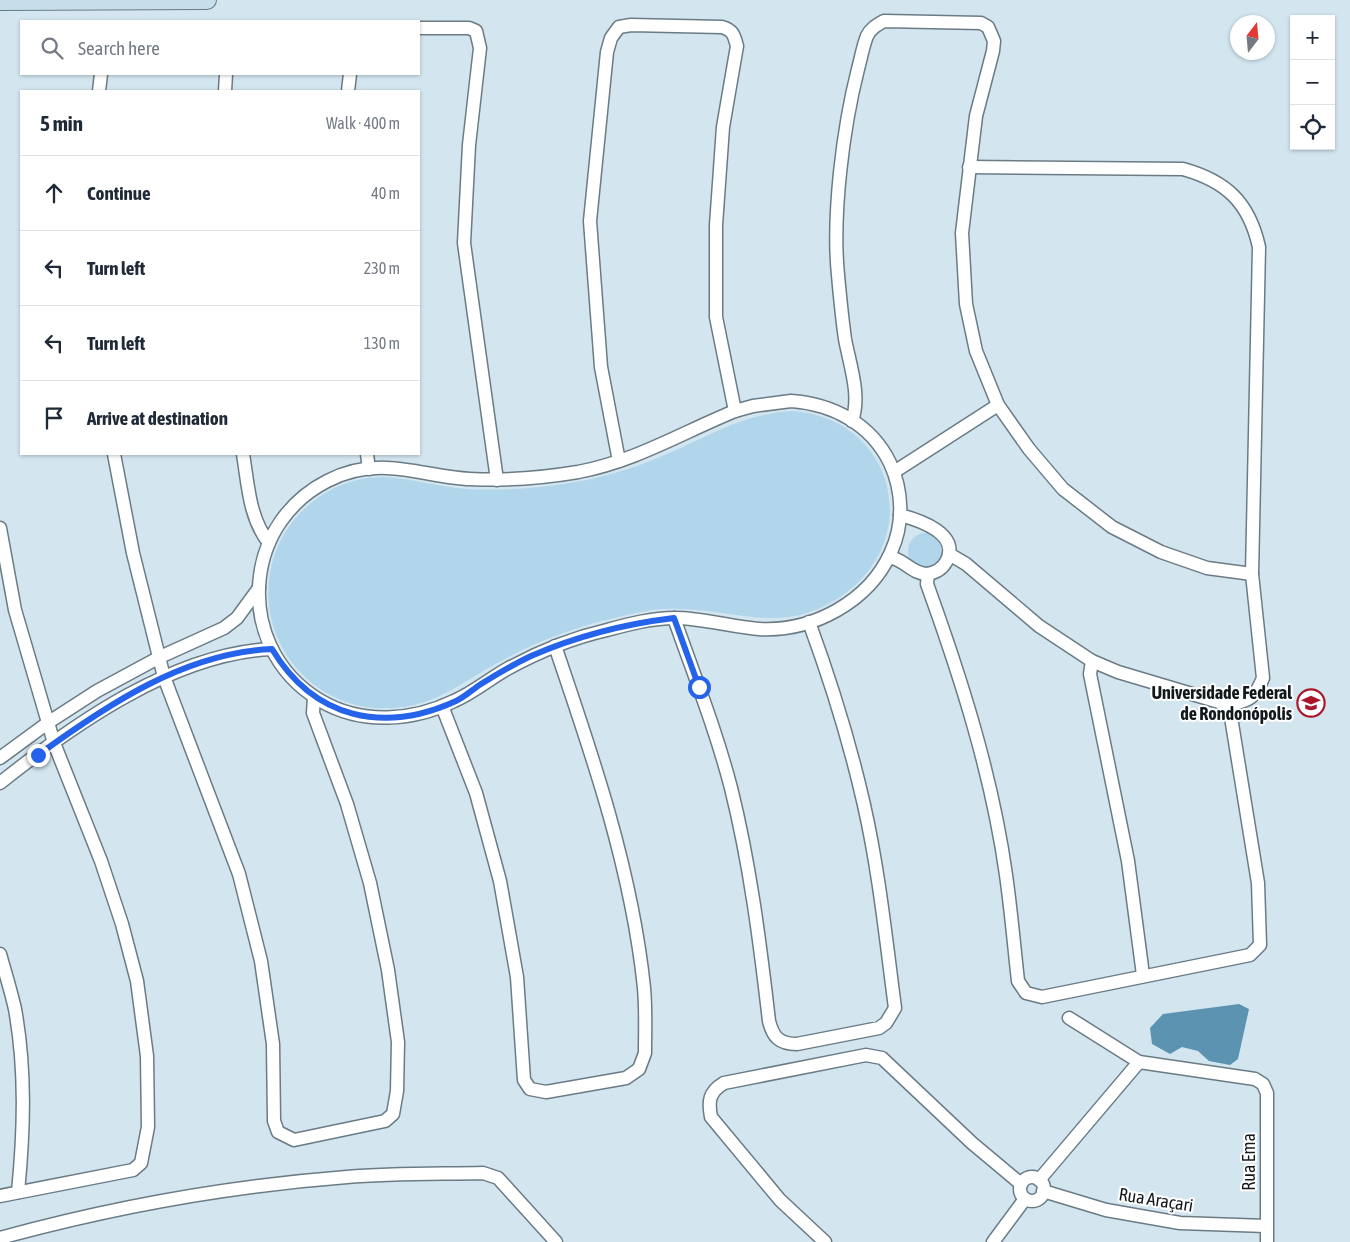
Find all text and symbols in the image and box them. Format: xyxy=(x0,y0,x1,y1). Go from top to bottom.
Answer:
north arrow xyxy=(1230,15,1275,60)
map controls xyxy=(1290,15,1335,150)
button: + xyxy=(1290,15,1335,60)
search box xyxy=(20,20,420,75)
icon: search xyxy=(38,34,66,62)
text: Search here xyxy=(78,37,160,59)
button: − xyxy=(1290,60,1335,105)
button: locate xyxy=(1290,105,1335,150)
text: 5 min xyxy=(40,111,83,135)
text: Walk · 400 m xyxy=(326,114,400,132)
icon: ahead xyxy=(40,179,68,207)
text: Continue xyxy=(87,182,151,204)
text: 40 m xyxy=(371,184,400,202)
icon: left xyxy=(40,254,68,282)
text: Turn left xyxy=(87,257,145,279)
text: 230 m xyxy=(364,259,400,277)
icon: left xyxy=(40,329,68,357)
text: Turn left xyxy=(87,332,145,354)
text: 130 m xyxy=(364,334,400,352)
icon: arrive xyxy=(40,404,68,432)
text: Arrive at destination xyxy=(87,407,228,429)
route start xyxy=(688,676,711,699)
place label: Universidade Federal de Rondonópolis xyxy=(1151,682,1293,724)
school or university icon: Universidade Federal de Rondonópolis xyxy=(1296,688,1326,718)
route end xyxy=(27,744,50,767)
street label: Rua Ema xyxy=(1238,1133,1259,1191)
street label: Rua Araçari xyxy=(1117,1183,1195,1216)

